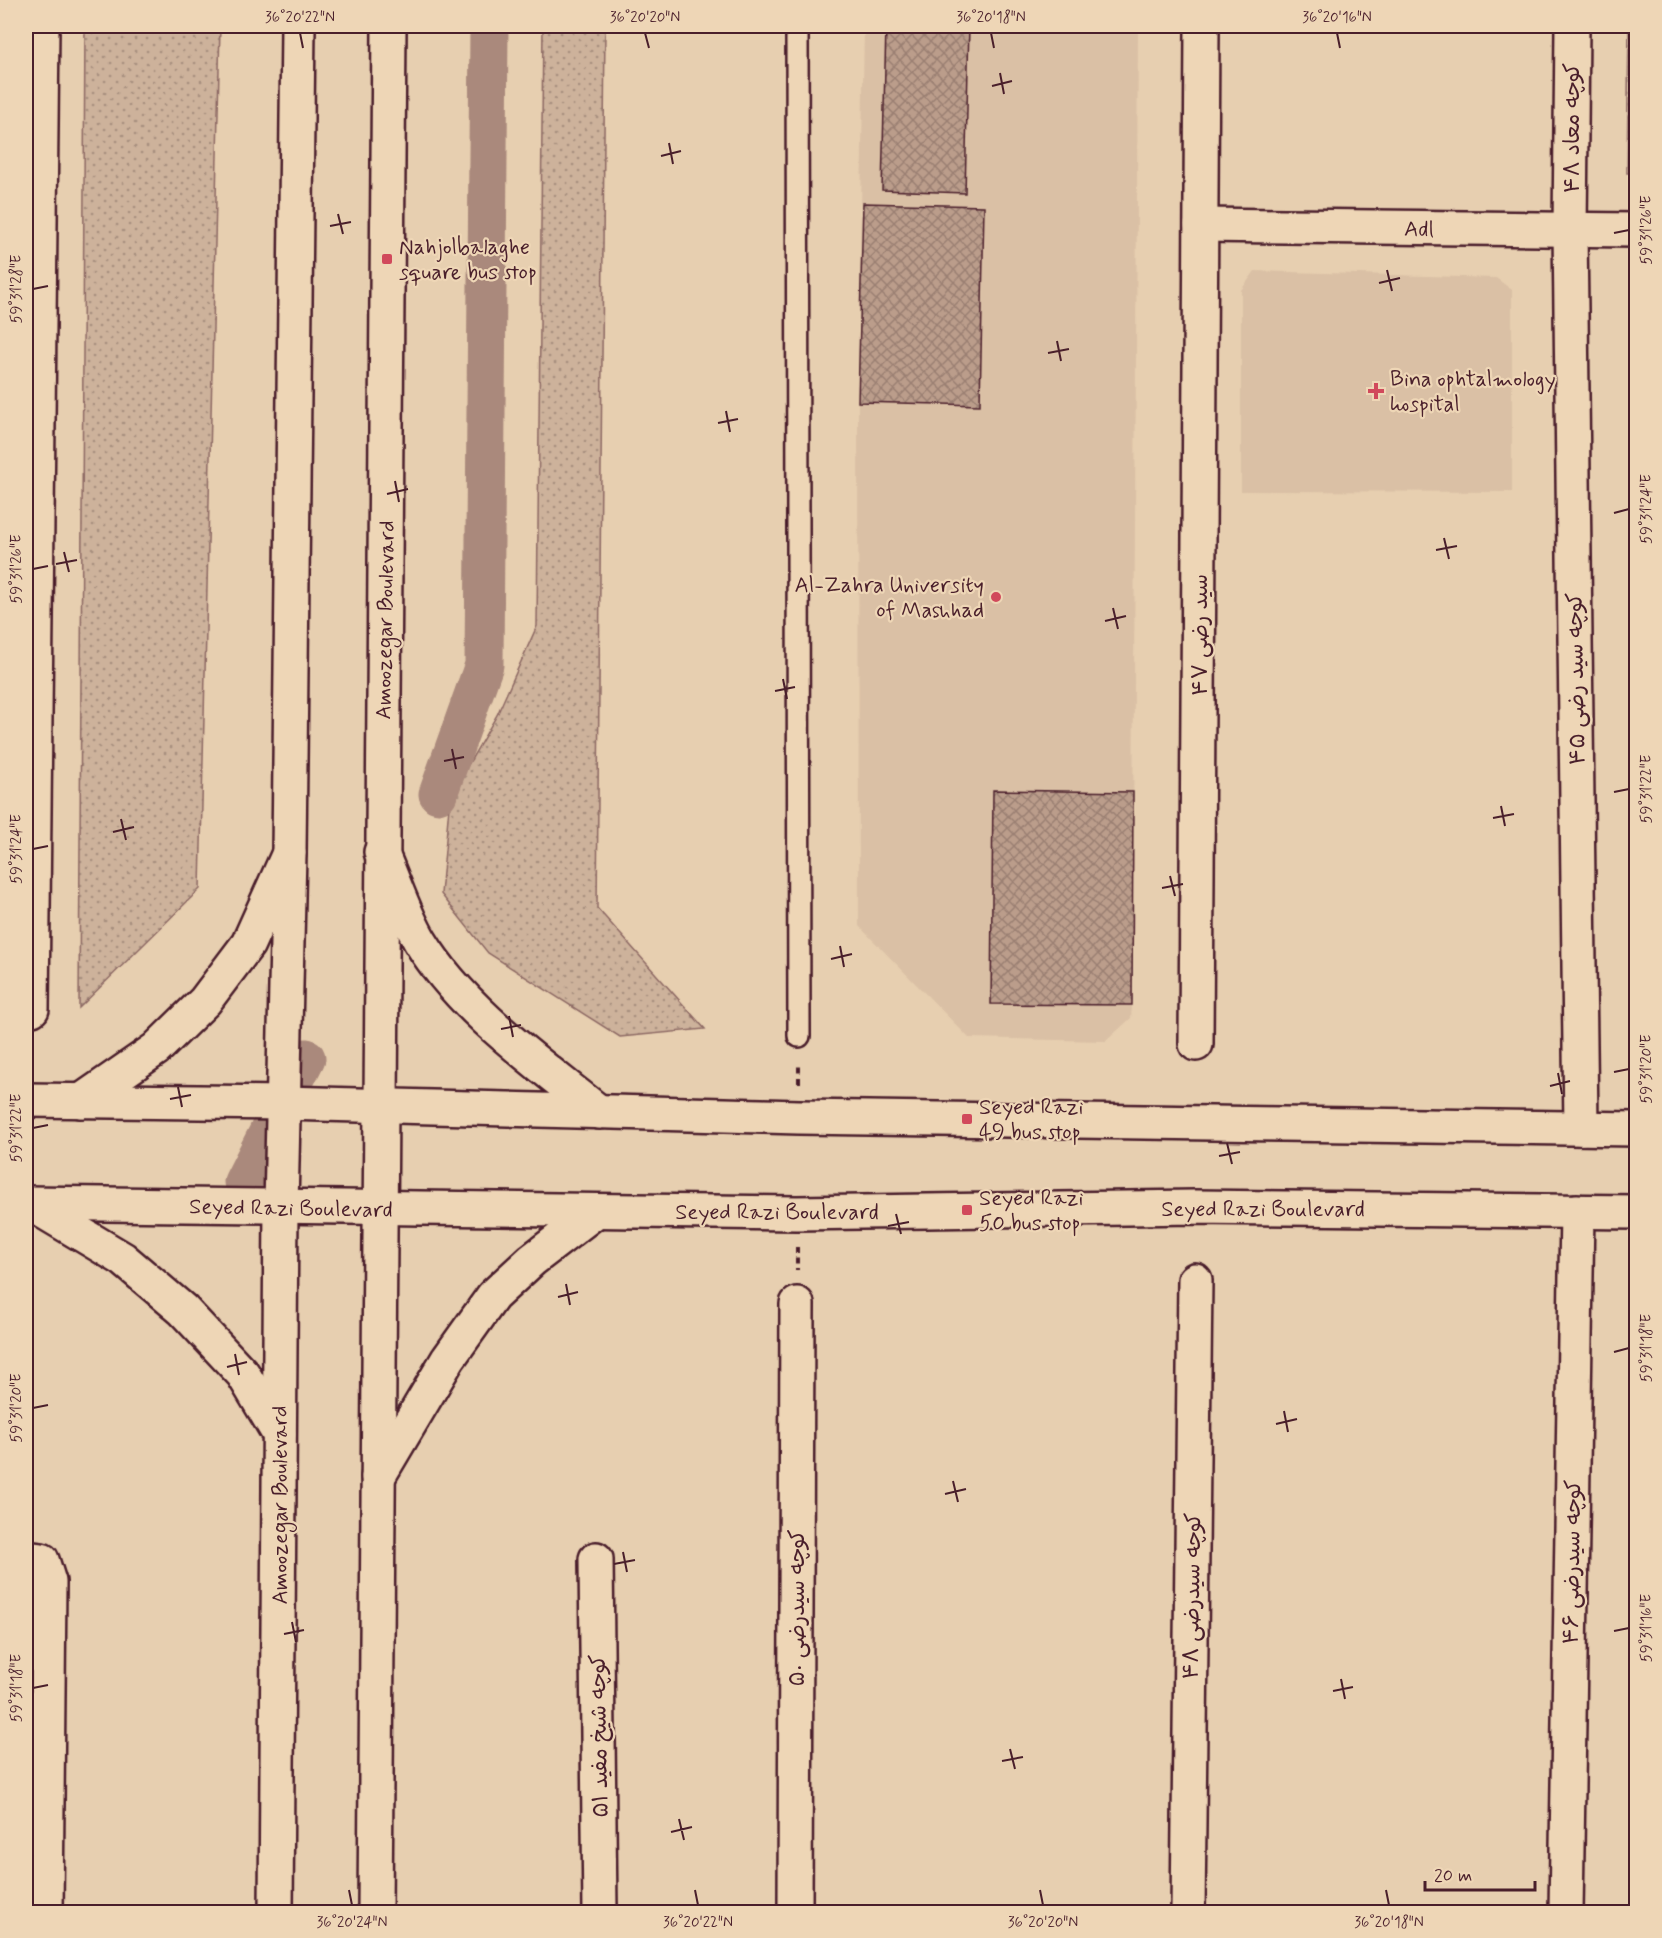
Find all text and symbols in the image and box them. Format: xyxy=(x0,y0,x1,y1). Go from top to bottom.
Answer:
text: 36°20'22"N xyxy=(265,8,335,28)
text: 36°20'20"N xyxy=(610,8,680,28)
text: 36°20'18"N xyxy=(956,8,1026,28)
text: 36°20'16"N xyxy=(1302,8,1372,28)
street label: کوچه معاد ۴۸ xyxy=(1559,63,1587,193)
text: 59°31'26"E xyxy=(1637,195,1657,265)
street label: Adl xyxy=(1404,216,1434,244)
place label: Nahjolbalaghe square bus stop xyxy=(399,234,537,287)
marker: Nahjolbalaghe square bus stop xyxy=(380,252,394,266)
text: 59°31'28"E xyxy=(7,254,27,324)
place label: Bina ophtalmology hospital xyxy=(1390,366,1556,419)
marker: Bina ophtalmology hospital xyxy=(1367,382,1385,400)
text: 59°31'24"E xyxy=(1637,474,1657,544)
street label: Amoozegar Boulevard xyxy=(370,520,405,720)
text: 59°31'26"E xyxy=(7,534,27,604)
place label: Al-Zahra University of Mashhad xyxy=(794,572,984,625)
street label: سید رضی ۴۷ xyxy=(1187,574,1215,696)
marker: Al-Zahra University of Mashhad xyxy=(989,590,1003,604)
street label: کوچه سید رضی ۴۵ xyxy=(1561,592,1593,765)
text: 59°31'22"E xyxy=(1637,754,1657,823)
text: 59°31'24"E xyxy=(7,814,27,884)
text: 59°31'20"E xyxy=(1637,1034,1657,1104)
text: 59°31'22"E xyxy=(7,1093,27,1162)
place label: Seyed Razi 49 bus stop xyxy=(979,1094,1083,1147)
marker: Seyed Razi 49 bus stop xyxy=(960,1112,974,1126)
place label: Seyed Razi 50 bus stop xyxy=(979,1185,1083,1238)
street label: Seyed Razi Boulevard xyxy=(189,1193,393,1225)
street label: Seyed Razi Boulevard xyxy=(1161,1196,1365,1224)
street label: Seyed Razi Boulevard xyxy=(675,1199,879,1227)
marker: Seyed Razi 50 bus stop xyxy=(960,1203,974,1217)
text: 59°31'18"E xyxy=(1637,1313,1657,1382)
text: 59°31'20"E xyxy=(7,1373,27,1443)
street label: Amoozegar Boulevard xyxy=(267,1405,298,1605)
street label: کوچه سیدرضی ۴۶ xyxy=(1558,1479,1588,1645)
street label: کوچه سیدرضی ۴۸ xyxy=(1178,1512,1208,1680)
street label: کوچه سیدرضی ۵۰ xyxy=(784,1529,812,1687)
text: 59°31'16"E xyxy=(1637,1593,1657,1662)
text: 59°31'18"E xyxy=(7,1653,27,1722)
street label: کوچه شیخ مفید ۵۱ xyxy=(585,1654,615,1818)
scale bar xyxy=(1425,1854,1534,1892)
text: 20 m xyxy=(1434,1864,1472,1888)
text: 36°20'24"N xyxy=(316,1913,388,1933)
text: 36°20'22"N xyxy=(663,1913,733,1933)
text: 36°20'20"N xyxy=(1008,1913,1078,1933)
text: 36°20'18"N xyxy=(1354,1913,1424,1933)

